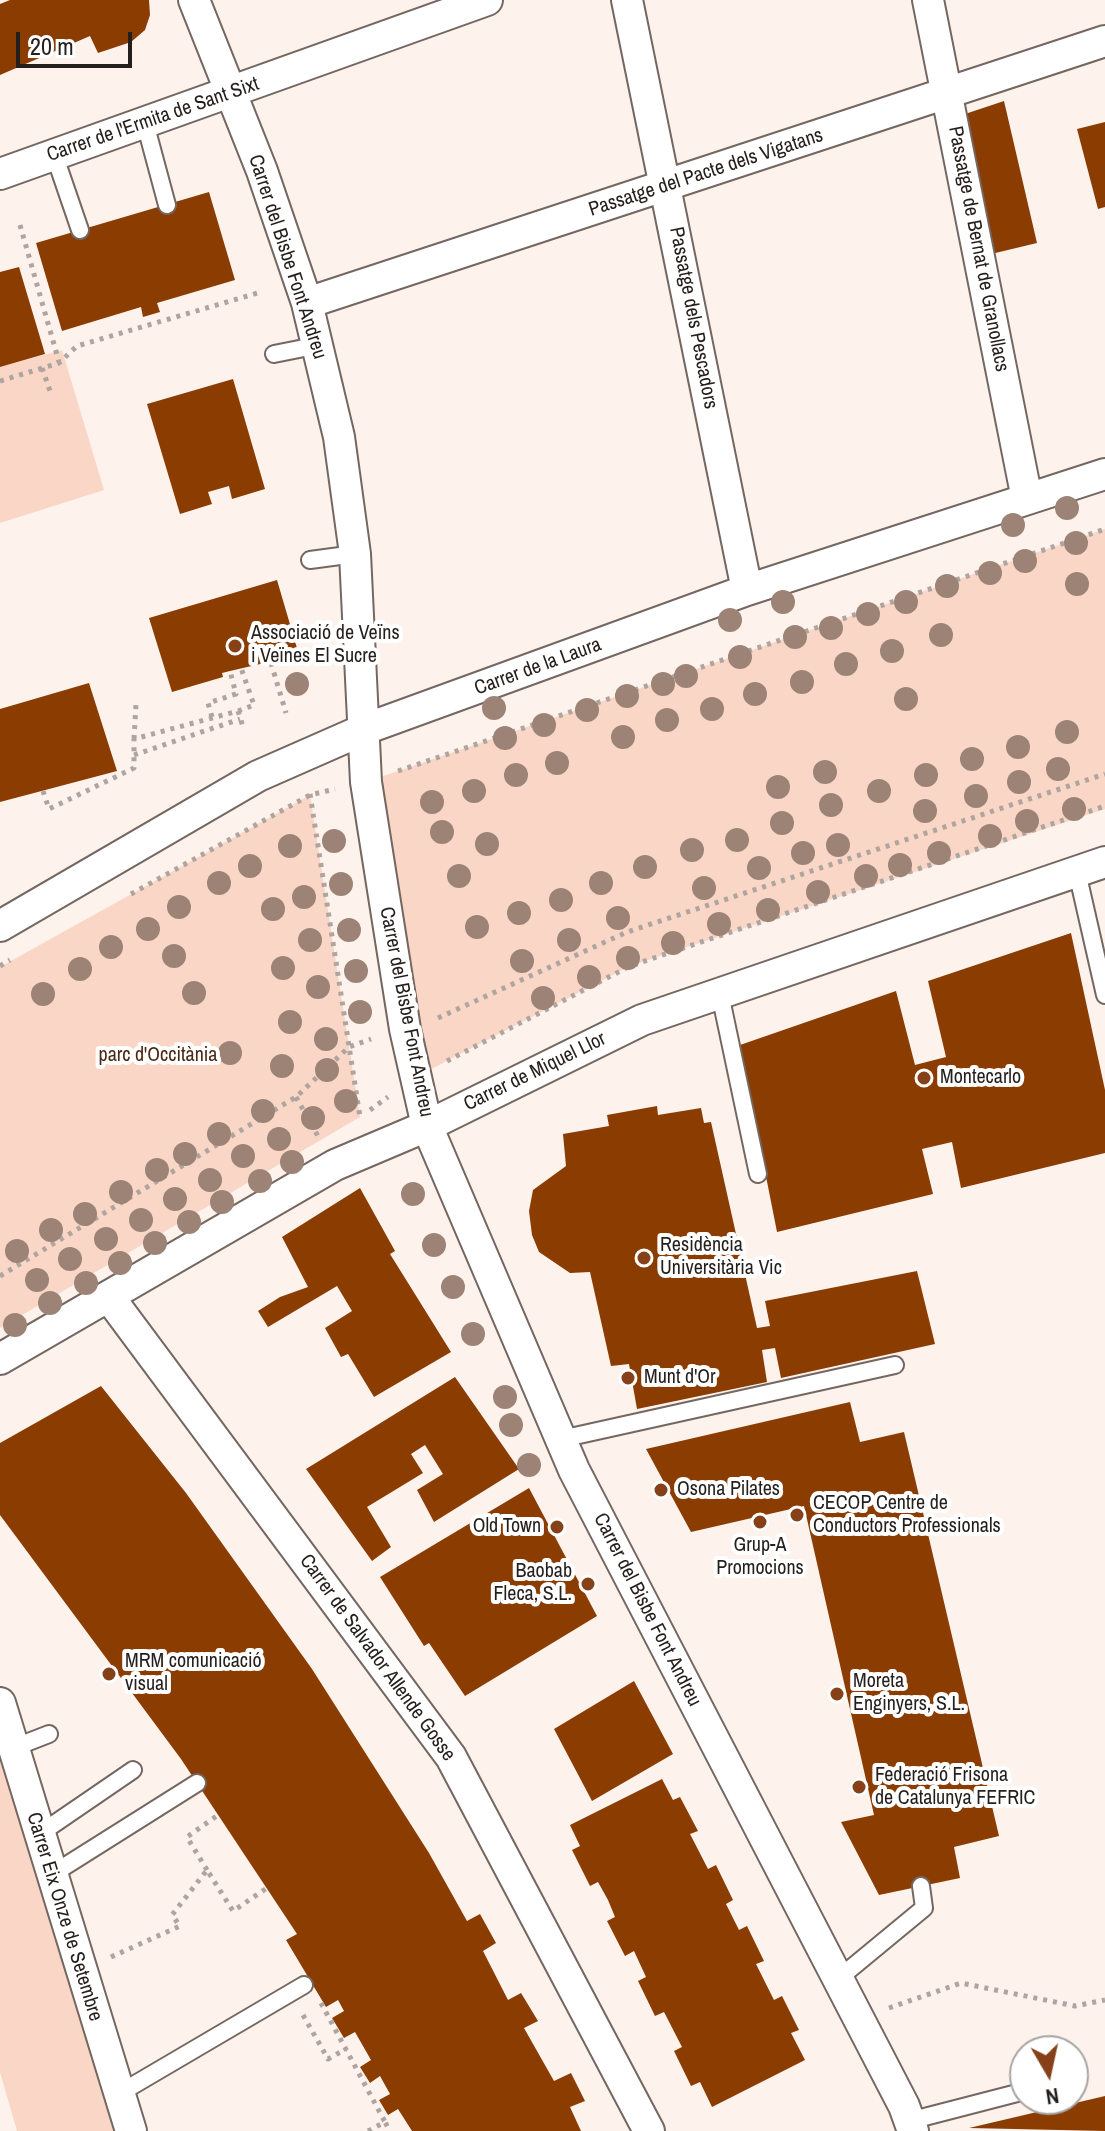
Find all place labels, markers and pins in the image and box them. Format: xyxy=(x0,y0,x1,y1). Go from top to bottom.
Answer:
place label: Associació de Veïns i Veïnes El Sucre xyxy=(251,622,400,669)
marker: Associació de Veïns i Veïnes El Sucre xyxy=(226,637,244,655)
place label: Montecarlo xyxy=(940,1066,1021,1090)
marker: Montecarlo xyxy=(915,1069,933,1087)
place label: Residència Universitària Vic xyxy=(660,1234,782,1281)
marker: Residència Universitària Vic xyxy=(635,1249,653,1267)
place label: Munt d'Or xyxy=(644,1366,715,1390)
marker: Munt d'Or xyxy=(619,1369,637,1387)
place label: Osona Pilates xyxy=(677,1478,780,1502)
marker: Osona Pilates xyxy=(652,1481,670,1499)
place label: CECOP Centre de Conductors Professionals xyxy=(813,1492,1001,1539)
marker: CECOP Centre de Conductors Professionals xyxy=(788,1506,806,1524)
marker: Grup-A Promocions xyxy=(751,1513,769,1531)
place label: Old Town xyxy=(473,1515,541,1539)
marker: Old Town xyxy=(548,1518,566,1536)
place label: Grup-A Promocions xyxy=(716,1534,804,1581)
place label: Baobab Fleca, S.L. xyxy=(494,1560,572,1607)
marker: Baobab Fleca, S.L. xyxy=(579,1575,597,1593)
place label: MRM comunicació visual xyxy=(125,1650,262,1697)
marker: MRM comunicació visual xyxy=(100,1665,118,1683)
place label: Moreta Enginyers, S.L. xyxy=(853,1670,965,1717)
marker: Moreta Enginyers, S.L. xyxy=(828,1685,846,1703)
place label: Federació Frisona de Catalunya FEFRIC xyxy=(875,1764,1035,1811)
marker: Federació Frisona de Catalunya FEFRIC xyxy=(850,1778,868,1796)

